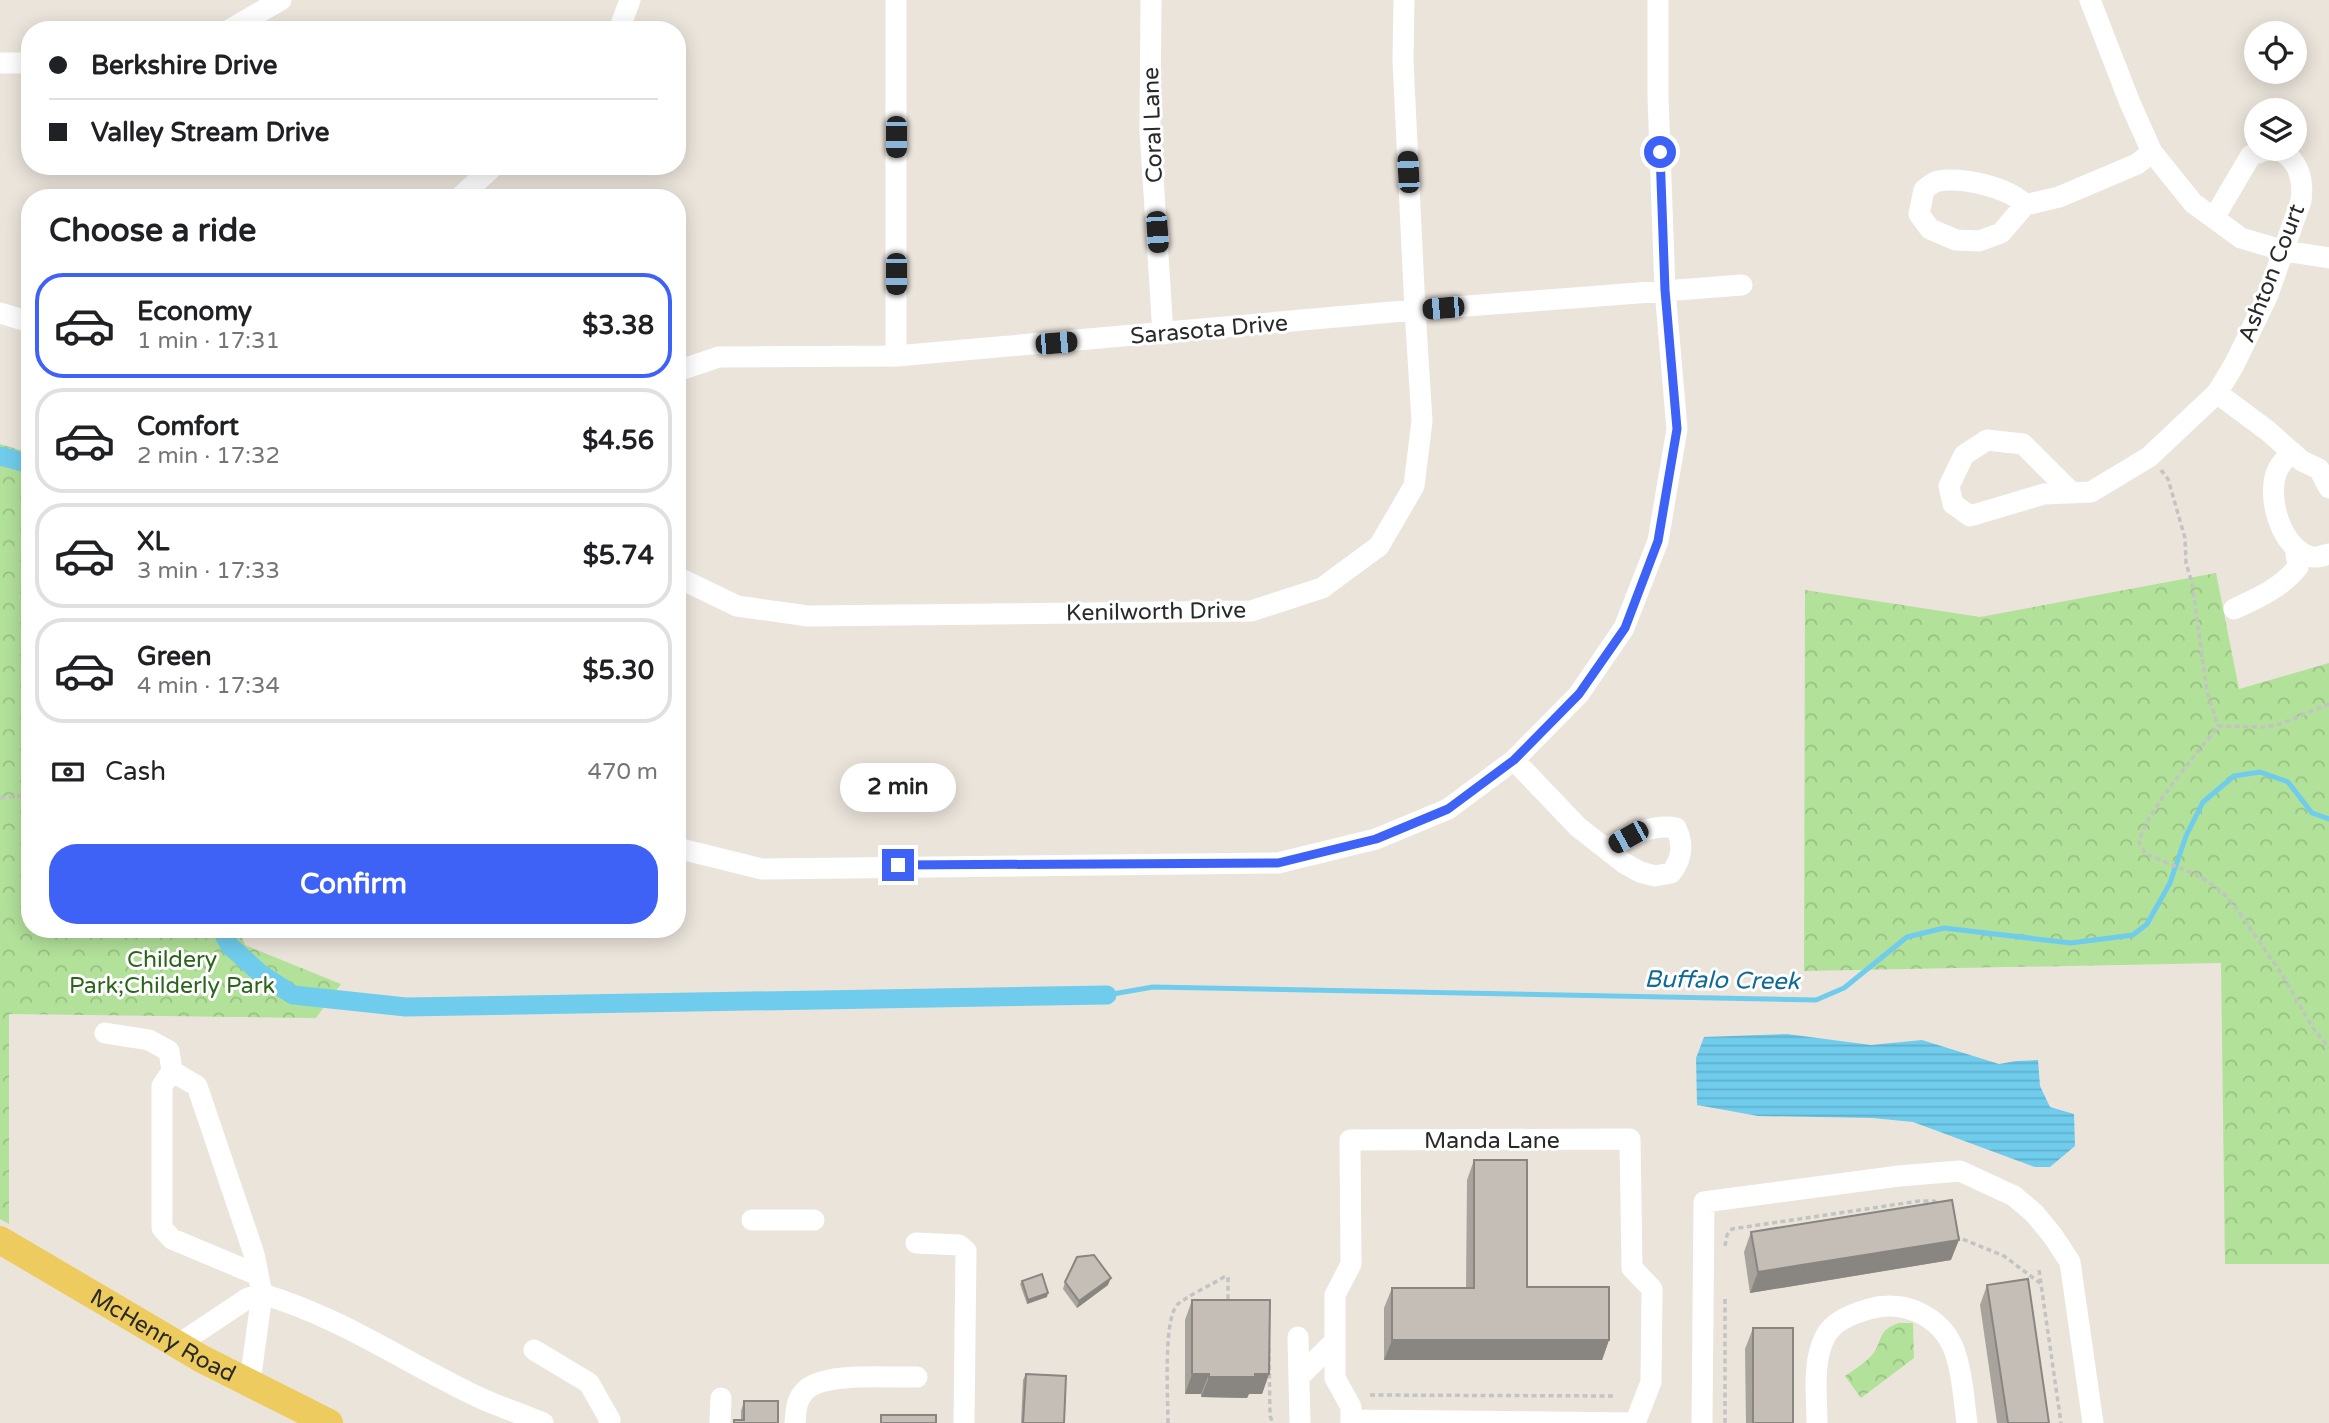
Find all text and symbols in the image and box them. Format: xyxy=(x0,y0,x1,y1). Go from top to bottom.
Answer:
map controls xyxy=(2244,21,2307,161)
button: locate xyxy=(2244,21,2307,84)
text: Berkshire Drive xyxy=(91,50,277,81)
street label: Coral Lane xyxy=(1137,66,1169,184)
button: layers xyxy=(2244,98,2307,161)
car xyxy=(886,116,907,158)
text: Valley Stream Drive xyxy=(91,117,329,148)
route start xyxy=(1644,136,1676,168)
car xyxy=(1397,150,1420,194)
street label: Ashton Court xyxy=(2233,200,2311,346)
car xyxy=(1146,210,1169,254)
text: Choose a ride xyxy=(49,212,256,250)
car xyxy=(886,253,907,295)
icon: car xyxy=(53,294,116,357)
text: Economy xyxy=(137,296,252,327)
car xyxy=(1422,296,1465,320)
street label: Sarasota Drive xyxy=(1129,309,1289,351)
text: $3.38 xyxy=(582,310,654,341)
text: 1 min · 17:31 xyxy=(137,327,280,355)
car xyxy=(1035,331,1078,355)
icon: car xyxy=(53,409,116,472)
text: Comfort xyxy=(137,411,239,442)
text: $4.56 xyxy=(582,425,654,456)
text: 2 min · 17:32 xyxy=(137,442,280,470)
icon: car xyxy=(53,524,116,587)
text: XL xyxy=(137,526,169,557)
text: $5.74 xyxy=(583,540,654,571)
text: 3 min · 17:33 xyxy=(137,557,280,585)
street label: Kenilworth Drive xyxy=(1066,596,1246,628)
icon: car xyxy=(53,639,116,702)
text: Green xyxy=(137,641,212,672)
text: $5.30 xyxy=(582,655,654,686)
text: 4 min · 17:34 xyxy=(137,672,280,700)
icon: cash xyxy=(49,753,87,791)
text: Cash xyxy=(105,756,166,787)
text: 470 m xyxy=(588,758,658,786)
callout: 2 min xyxy=(840,764,956,812)
text: 2 min xyxy=(867,773,929,801)
car xyxy=(1605,818,1652,856)
button: Confirm xyxy=(49,844,658,924)
route end xyxy=(882,849,914,881)
park label: Childery Park;Childerly Park xyxy=(69,946,275,1000)
water label: Buffalo Creek xyxy=(1644,965,1802,996)
street label: Manda Lane xyxy=(1424,1127,1560,1155)
street label: McHenry Road xyxy=(85,1283,240,1389)

